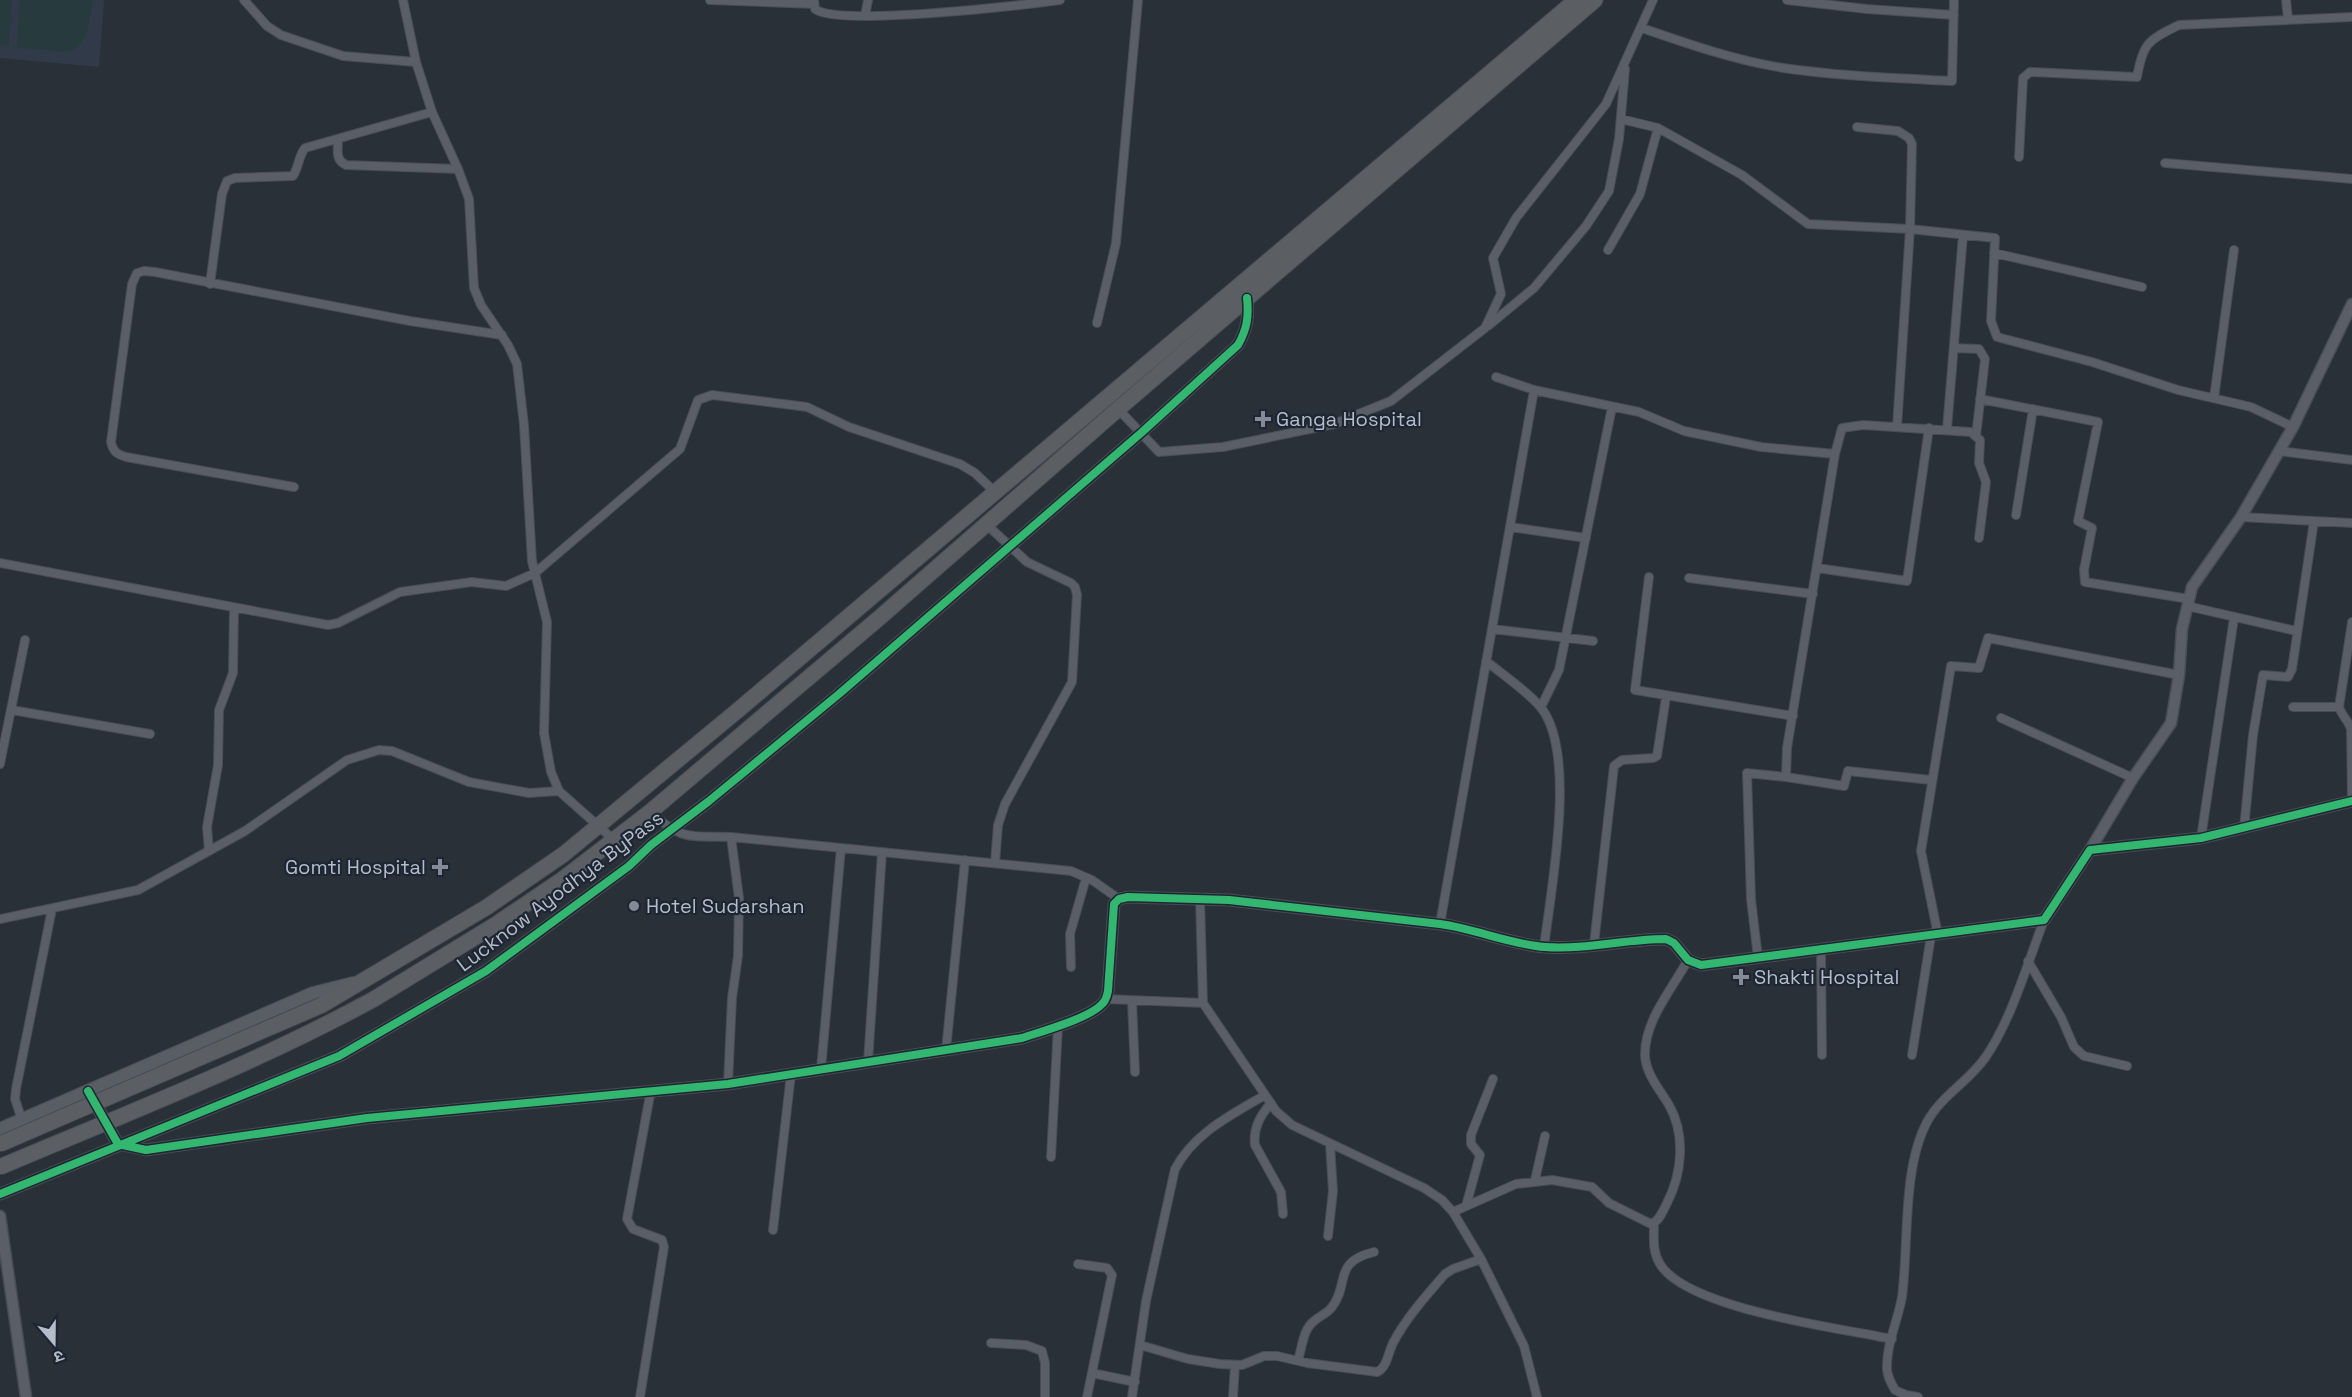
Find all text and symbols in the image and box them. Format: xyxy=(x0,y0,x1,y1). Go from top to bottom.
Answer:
place label: Ganga Hospital xyxy=(1276,406,1422,432)
marker: Ganga Hospital xyxy=(1254,410,1272,428)
street label: Lucknow Ayodhya ByPass xyxy=(452,805,668,977)
place label: Gomti Hospital xyxy=(285,854,426,880)
marker: Gomti Hospital xyxy=(431,858,449,876)
place label: Hotel Sudarshan xyxy=(646,893,805,919)
marker: Hotel Sudarshan xyxy=(627,899,641,913)
place label: Shakti Hospital xyxy=(1754,964,1899,990)
marker: Shakti Hospital xyxy=(1732,968,1750,986)
north arrow xyxy=(24,1313,84,1373)
text: उ xyxy=(50,1345,67,1368)

